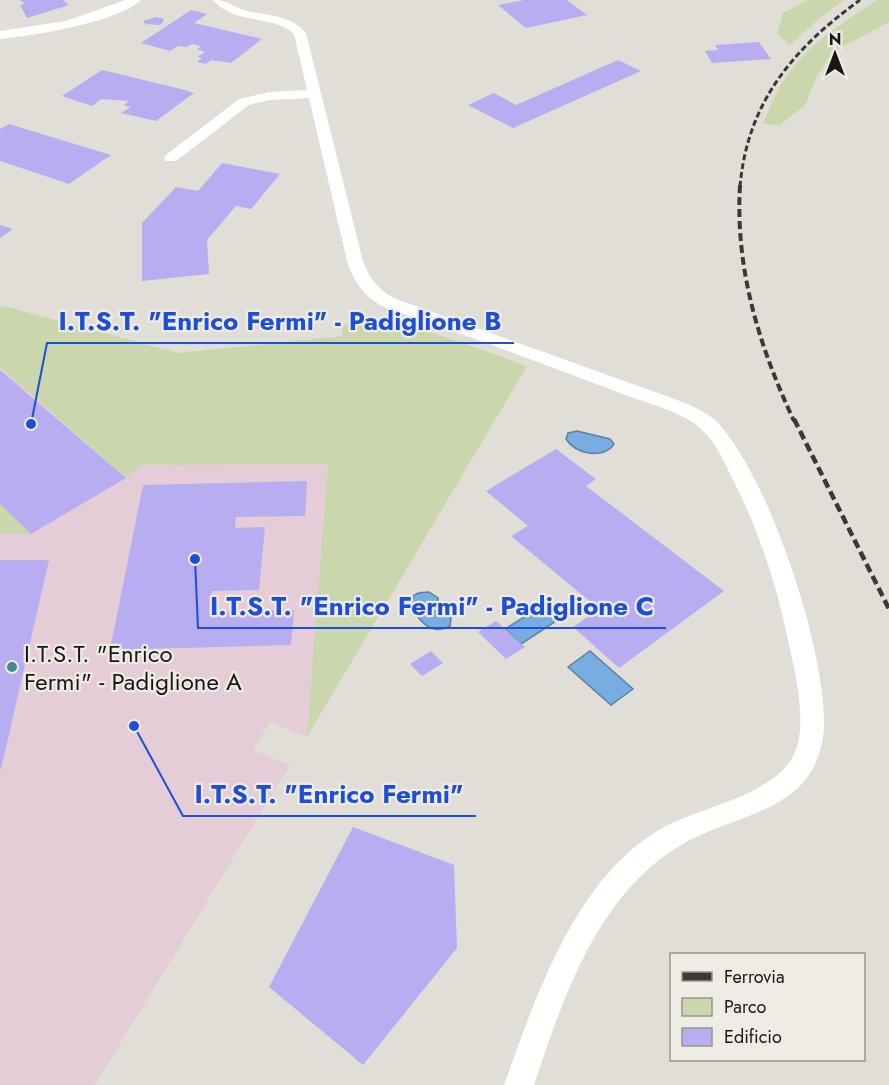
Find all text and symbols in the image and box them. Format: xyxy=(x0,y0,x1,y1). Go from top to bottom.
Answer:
north arrow xyxy=(805,24,865,84)
text: N xyxy=(829,28,841,51)
callout: I.T.S.T. "Enrico Fermi" - Padiglione B xyxy=(47,299,514,343)
text: I.T.S.T. "Enrico Fermi" - Padiglione B xyxy=(58,302,502,340)
callout: I.T.S.T. "Enrico Fermi" - Padiglione C xyxy=(198,584,666,628)
text: I.T.S.T. "Enrico Fermi" - Padiglione C xyxy=(210,587,654,625)
place label: I.T.S.T. "Enrico Fermi" - Padiglione A xyxy=(24,636,242,699)
marker: I.T.S.T. "Enrico Fermi" - Padiglione A xyxy=(5,660,19,674)
callout: I.T.S.T. "Enrico Fermi" xyxy=(183,772,476,816)
text: I.T.S.T. "Enrico Fermi" xyxy=(195,775,463,813)
legend xyxy=(670,953,865,1061)
text: Ferrovia xyxy=(724,964,785,990)
text: Parco xyxy=(724,994,766,1020)
text: Edificio xyxy=(724,1024,782,1050)

